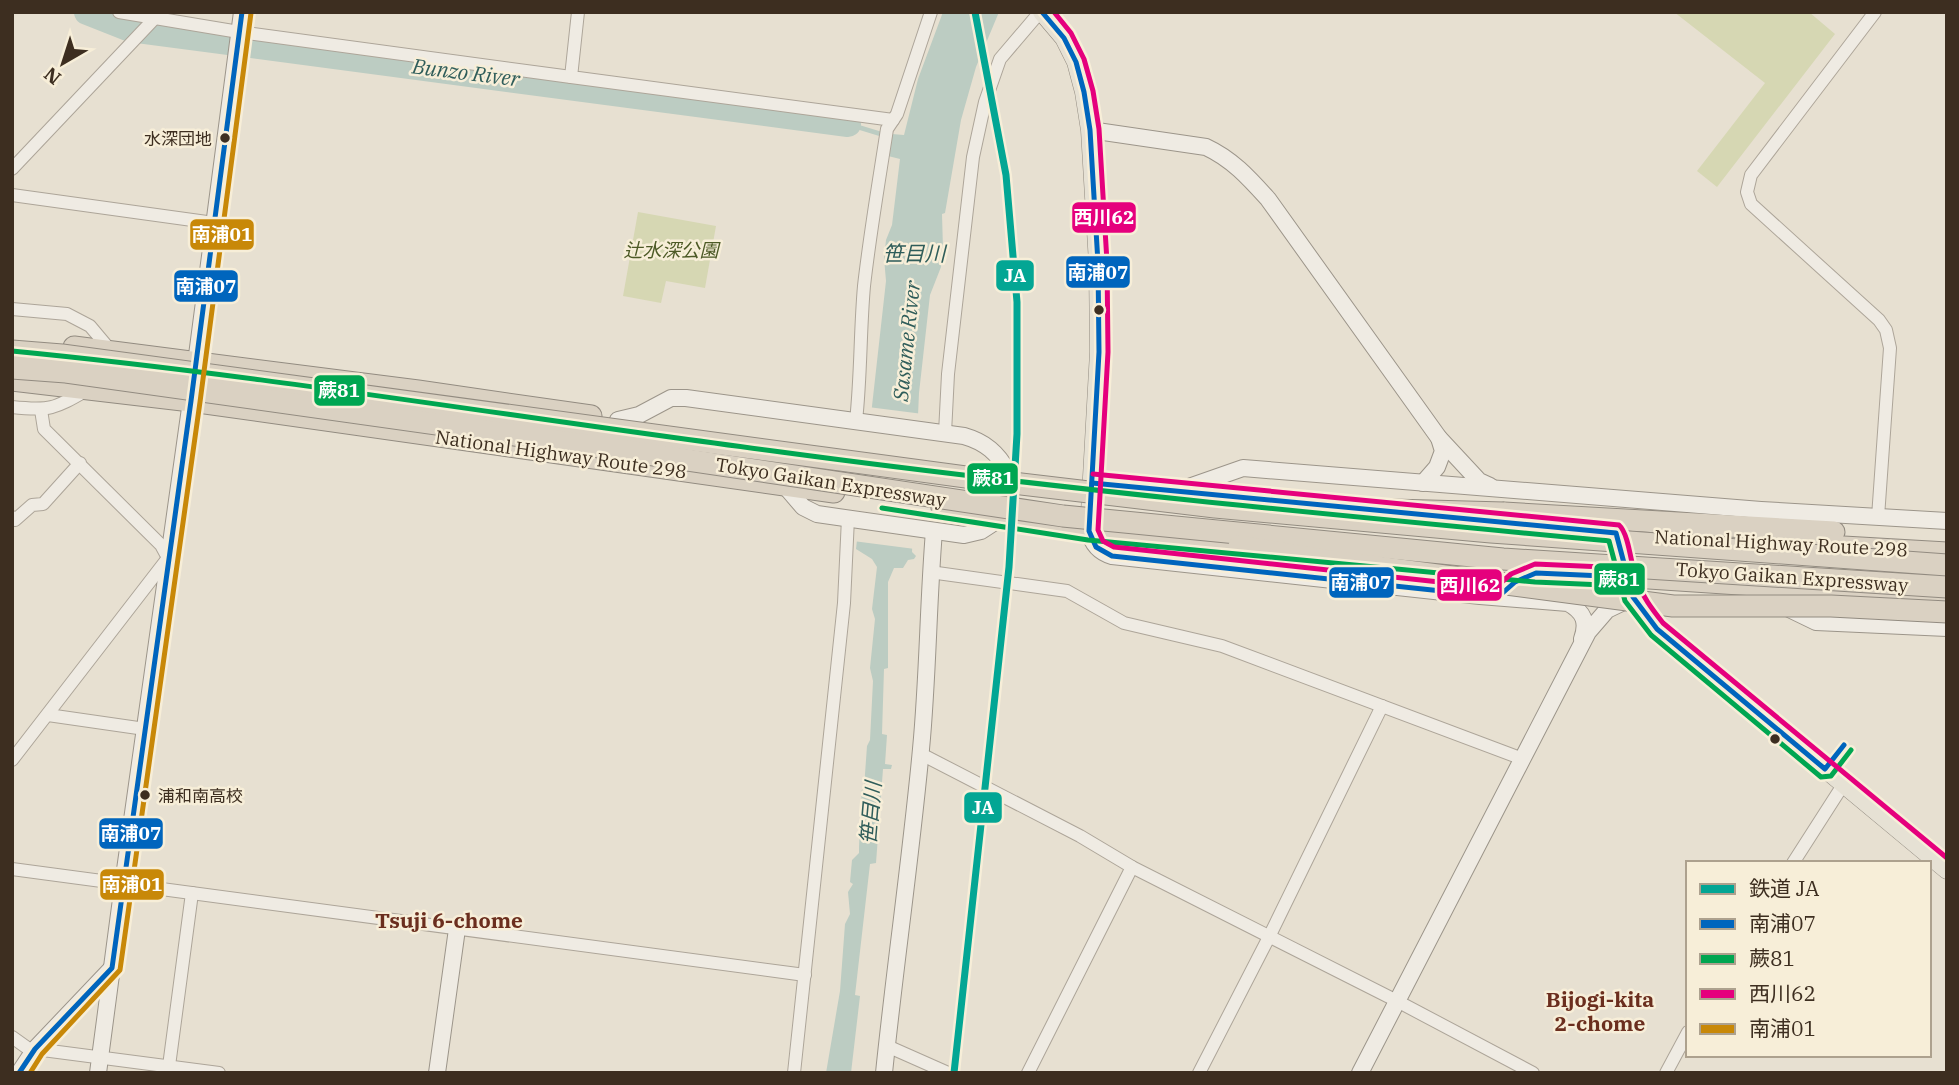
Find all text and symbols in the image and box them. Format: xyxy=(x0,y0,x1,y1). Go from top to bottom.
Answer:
north arrow xyxy=(28,28,98,98)
water label: Bunzo River xyxy=(410,51,522,93)
text: N xyxy=(39,62,66,90)
place label: 水深団地 xyxy=(144,128,212,150)
marker: 水深団地 xyxy=(218,131,232,145)
line badge: 西川62 xyxy=(1071,201,1137,234)
text: 西川62 xyxy=(1074,205,1134,229)
line badge: 南浦01 xyxy=(189,218,255,251)
text: 南浦01 xyxy=(192,222,252,246)
park label: 辻水深公園 xyxy=(623,238,721,262)
water label: 笹目川 xyxy=(883,239,947,267)
line badge: 南浦07 xyxy=(1065,255,1131,289)
line badge: JA xyxy=(995,259,1035,292)
text: 南浦07 xyxy=(1068,260,1128,284)
text: JA xyxy=(1004,263,1027,287)
line badge: 南浦07 xyxy=(173,269,239,303)
text: 南浦07 xyxy=(176,274,236,298)
water label: Sasame River xyxy=(886,278,926,404)
unlabelled marker xyxy=(1092,303,1106,317)
line badge: 蕨81 xyxy=(313,374,366,407)
text: 蕨81 xyxy=(318,378,360,402)
street label: National Highway Route 298 xyxy=(434,424,688,484)
street label: Tokyo Gaikan Expressway xyxy=(714,452,949,512)
line badge: 蕨81 xyxy=(966,462,1019,495)
text: 蕨81 xyxy=(972,466,1014,490)
street label: National Highway Route 298 xyxy=(1654,524,1908,562)
street label: Tokyo Gaikan Expressway xyxy=(1675,557,1910,597)
line badge: 蕨81 xyxy=(1593,562,1646,596)
line badge: 南浦07 xyxy=(1328,566,1395,599)
text: 蕨81 xyxy=(1598,567,1640,591)
line badge: 西川62 xyxy=(1436,568,1503,602)
text: 南浦07 xyxy=(1331,570,1391,594)
text: 西川62 xyxy=(1440,573,1500,597)
unlabelled marker xyxy=(1768,732,1782,746)
water label: 笹目川 xyxy=(853,778,887,846)
place label: 浦和南高校 xyxy=(158,785,243,807)
marker: 浦和南高校 xyxy=(138,788,152,802)
line badge: JA xyxy=(963,791,1003,824)
text: JA xyxy=(972,795,995,819)
line badge: 南浦07 xyxy=(98,817,164,850)
text: 南浦07 xyxy=(101,821,161,845)
legend xyxy=(1686,861,1931,1057)
line badge: 南浦01 xyxy=(99,868,165,901)
text: 南浦01 xyxy=(102,872,162,896)
text: 鉄道 JA xyxy=(1749,874,1820,902)
district label: Tsuji 6-chome xyxy=(375,906,523,934)
text: 南浦07 xyxy=(1749,909,1816,937)
text: 蕨81 xyxy=(1749,944,1795,972)
text: 西川62 xyxy=(1749,979,1816,1007)
district label: Bijogi-kita 2-chome xyxy=(1546,985,1654,1037)
text: 南浦01 xyxy=(1749,1014,1816,1042)

